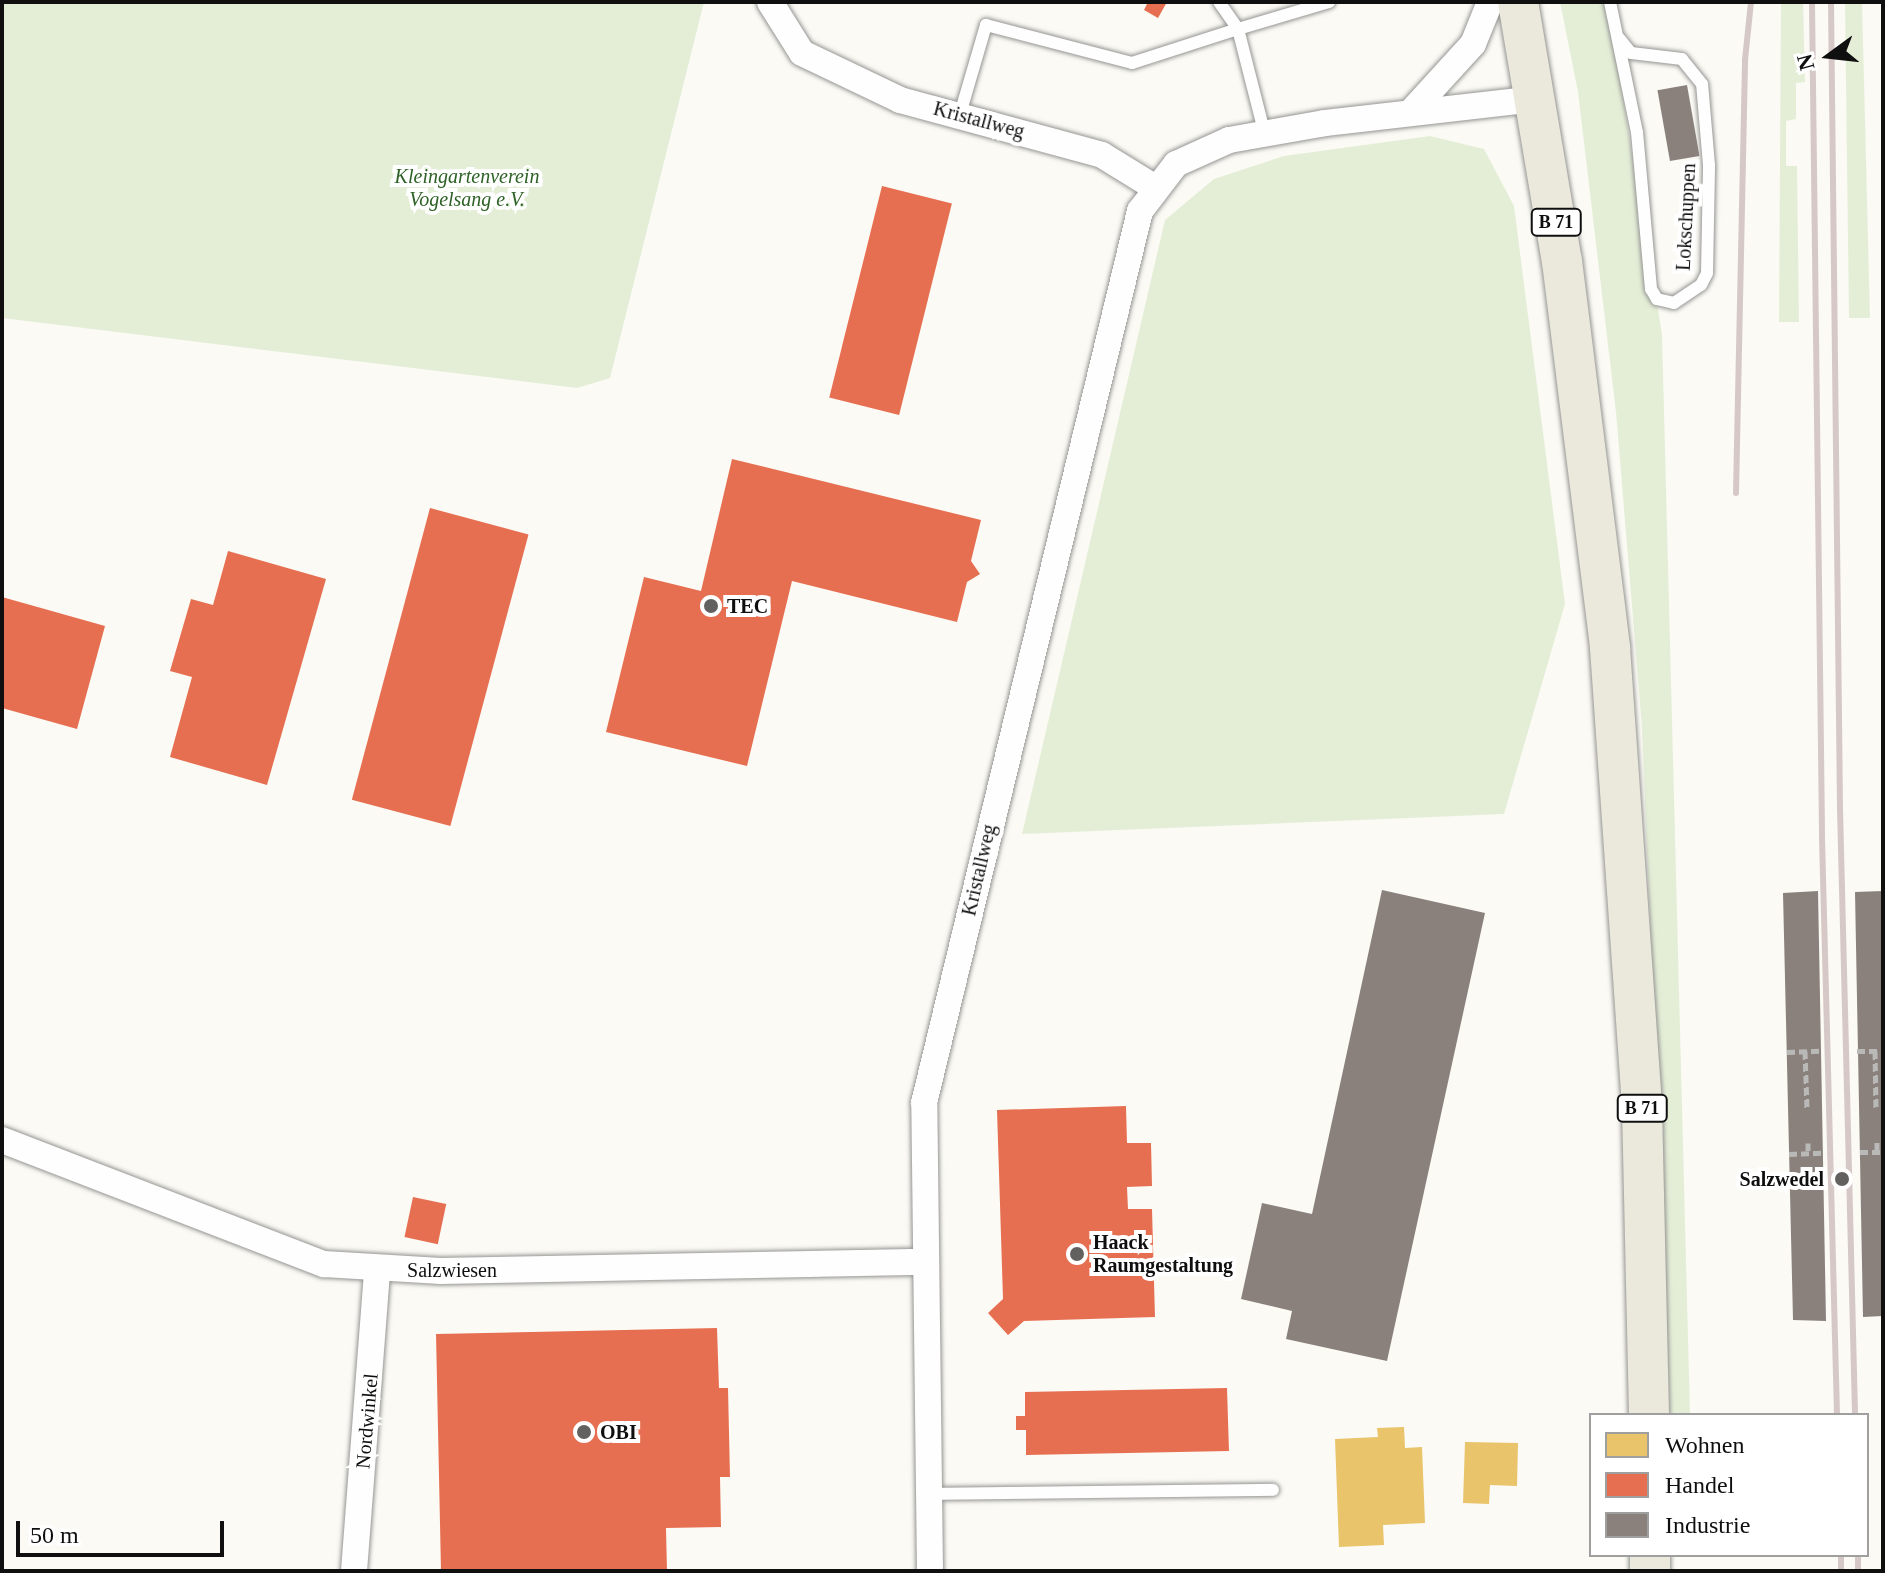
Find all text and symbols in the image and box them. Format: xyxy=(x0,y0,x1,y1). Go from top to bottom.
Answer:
north arrow xyxy=(1789,16,1869,96)
text: N xyxy=(1791,51,1819,73)
street label: Kristallweg xyxy=(931,96,1027,144)
street label: Lokschuppen xyxy=(1671,163,1701,271)
park label: Kleingartenverein Vogelsang e.V. xyxy=(395,164,539,211)
road number: B 71 xyxy=(1530,208,1582,236)
place label: TEC xyxy=(727,594,768,618)
marker: TEC xyxy=(702,597,720,615)
street label: Kristallweg xyxy=(957,822,1001,918)
road number: B 71 xyxy=(1616,1094,1668,1122)
place label: Salzwedel xyxy=(1740,1167,1824,1191)
marker: Salzwedel xyxy=(1831,1168,1853,1190)
place label: Haack Raumgestaltung xyxy=(1093,1230,1233,1277)
marker: Haack Raumgestaltung xyxy=(1068,1245,1086,1263)
street label: Salzwiesen xyxy=(407,1258,497,1282)
street label: Nordwinkel xyxy=(351,1372,383,1470)
legend xyxy=(1589,1413,1869,1557)
place label: OBI xyxy=(600,1420,637,1444)
marker: OBI xyxy=(575,1423,593,1441)
text: Wohnen xyxy=(1665,1432,1744,1458)
text: Handel xyxy=(1665,1472,1734,1498)
scale bar xyxy=(20,1505,228,1555)
text: Industrie xyxy=(1665,1512,1750,1538)
text: 50 m xyxy=(30,1522,79,1548)

